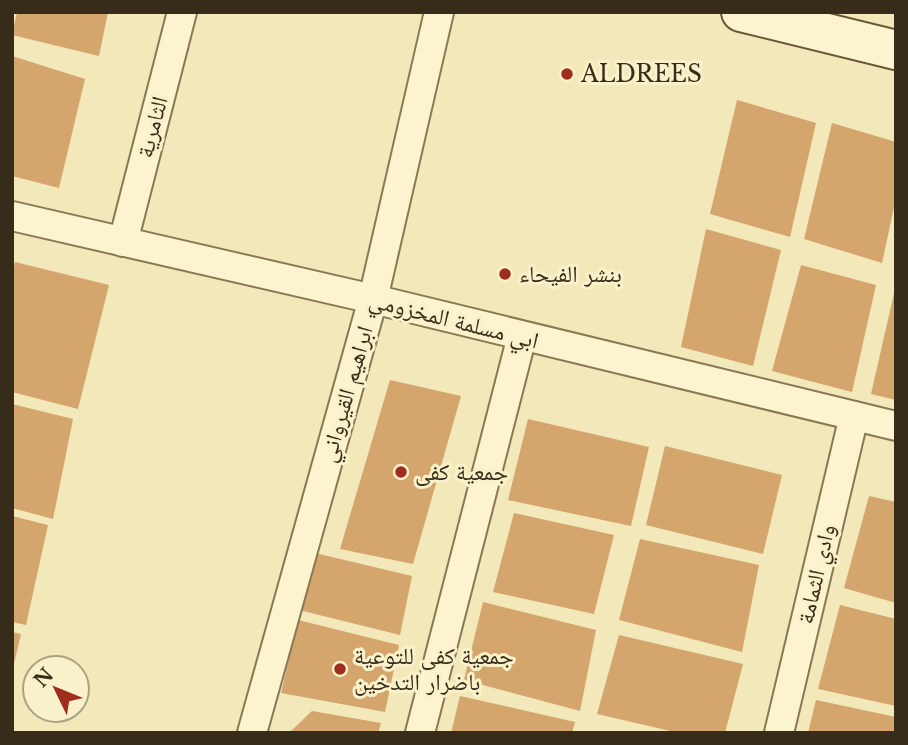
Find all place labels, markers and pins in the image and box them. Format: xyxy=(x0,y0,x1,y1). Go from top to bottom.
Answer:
place label: ALDREES xyxy=(580,60,702,88)
marker: ALDREES xyxy=(559,66,575,82)
place label: بنشر الفيحاء xyxy=(519,260,622,288)
marker: بنشر الفيحاء xyxy=(497,266,513,282)
place label: جمعية كفى xyxy=(415,458,508,486)
marker: جمعية كفى xyxy=(393,464,409,480)
place label: جمعية كفى للتوعية باضرار التدخين xyxy=(354,642,514,696)
marker: جمعية كفى للتوعية باضرار التدخين xyxy=(332,661,348,677)

